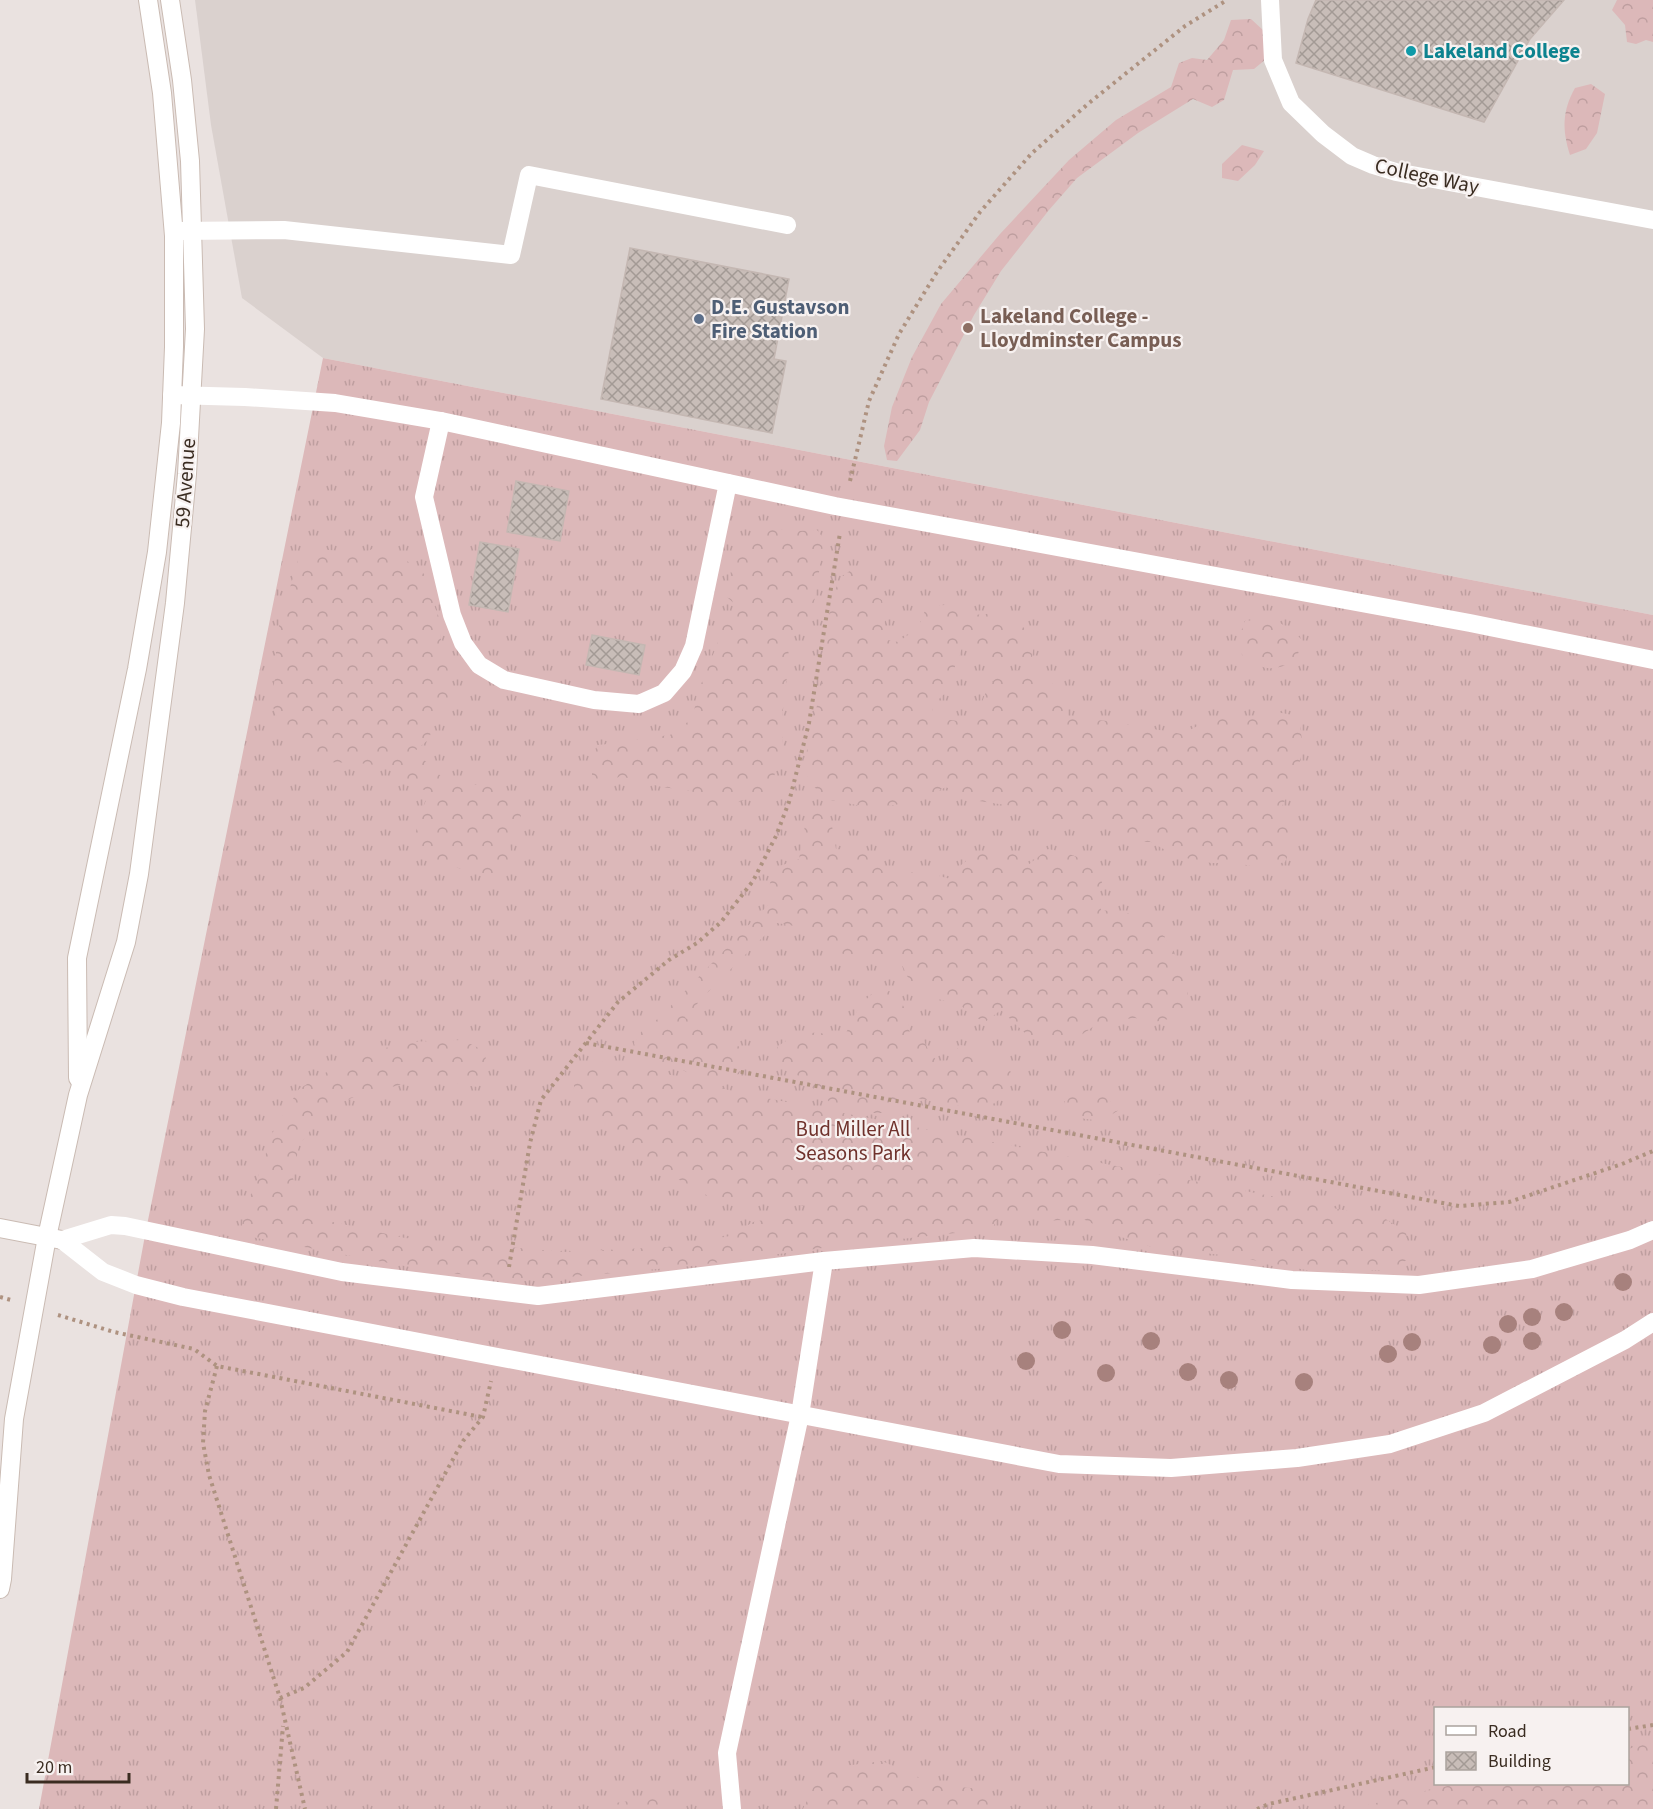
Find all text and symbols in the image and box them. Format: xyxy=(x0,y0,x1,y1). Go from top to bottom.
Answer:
place label: Lakeland College xyxy=(1423,36,1580,66)
marker: Lakeland College xyxy=(1404,44,1418,58)
street label: College Way xyxy=(1372,150,1482,202)
place label: D.E. Gustavson Fire Station xyxy=(711,292,850,346)
place label: Lakeland College - Lloydminster Campus xyxy=(980,301,1182,355)
marker: D.E. Gustavson Fire Station xyxy=(692,312,706,326)
marker: Lakeland College - Lloydminster Campus xyxy=(961,321,975,335)
street label: 59 Avenue xyxy=(167,437,203,529)
park label: Bud Miller All Seasons Park xyxy=(795,1114,912,1168)
legend xyxy=(1434,1707,1629,1785)
text: Road xyxy=(1488,1719,1527,1744)
scale bar xyxy=(27,1746,129,1784)
text: Building xyxy=(1488,1749,1551,1774)
text: 20 m xyxy=(36,1755,72,1780)

